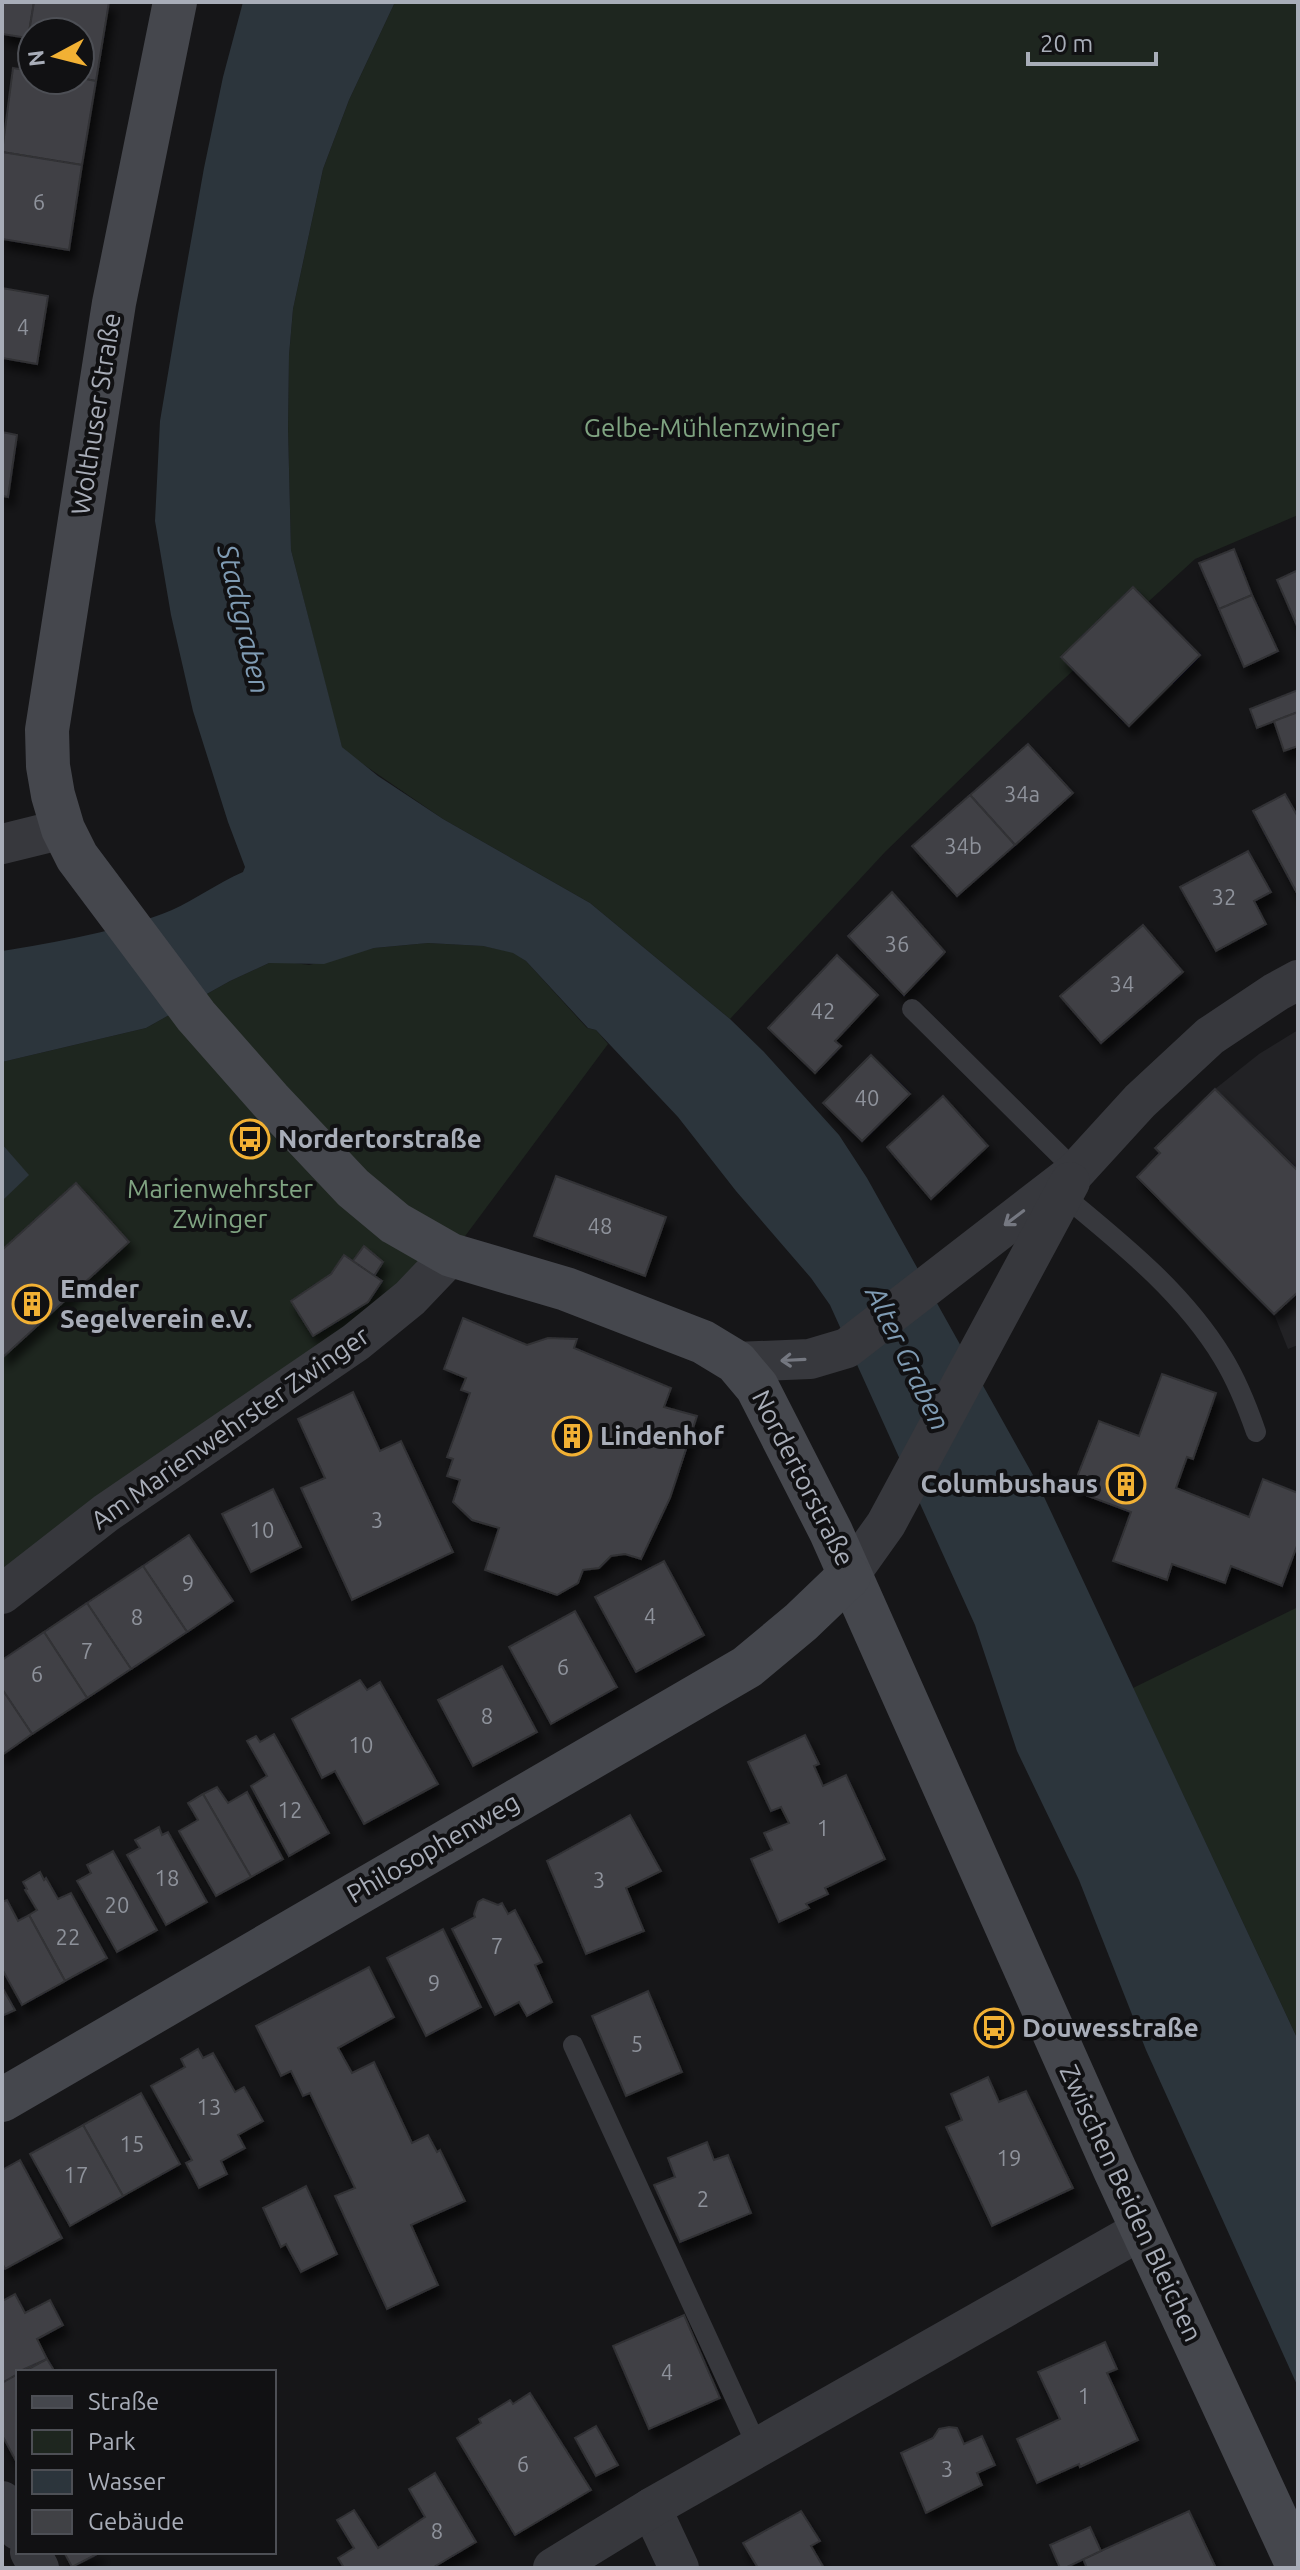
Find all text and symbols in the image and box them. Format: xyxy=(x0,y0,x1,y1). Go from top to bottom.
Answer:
north arrow xyxy=(16,16,96,96)
scale bar xyxy=(1028,16,1156,66)
text: 20 m xyxy=(1040,30,1093,57)
text: N xyxy=(22,49,49,68)
house number: 6 xyxy=(33,189,45,214)
street label: Wolthuser Straße xyxy=(65,311,126,517)
house number: 4 xyxy=(17,314,29,339)
park label: Gelbe-Mühlenzwinger xyxy=(584,413,840,442)
water label: Stadtgraben xyxy=(212,540,277,697)
house number: 34a xyxy=(1004,781,1040,806)
house number: 34b xyxy=(944,833,982,858)
house number: 32 xyxy=(1212,884,1236,909)
house number: 36 xyxy=(885,931,909,956)
house number: 34 xyxy=(1110,971,1134,996)
house number: 42 xyxy=(811,998,835,1023)
house number: 40 xyxy=(855,1085,879,1110)
bus stop icon: Nordertorstraße xyxy=(229,1118,271,1160)
place label: Nordertorstraße xyxy=(278,1124,482,1153)
park label: Marienwehrster Zwinger xyxy=(127,1174,313,1233)
one-way arrow xyxy=(1003,1210,1025,1227)
house number: 48 xyxy=(588,1213,612,1238)
place label: Emder Segelverein e.V. xyxy=(60,1274,252,1333)
water label: Alter Graben xyxy=(859,1279,957,1435)
building icon: Emder Segelverein e.V. xyxy=(11,1283,53,1325)
street label: Am Marienwehrster Zwinger xyxy=(85,1320,374,1535)
one-way arrow xyxy=(780,1352,807,1367)
street label: Nordertorstraße xyxy=(747,1385,860,1570)
building icon: Lindenhof xyxy=(551,1415,593,1457)
place label: Lindenhof xyxy=(600,1421,724,1450)
building icon: Columbushaus xyxy=(1105,1463,1147,1505)
place label: Columbushaus xyxy=(921,1469,1098,1498)
house number: 3 xyxy=(371,1507,383,1532)
house number: 10 xyxy=(250,1517,274,1542)
house number: 9 xyxy=(182,1570,194,1595)
house number: 4 xyxy=(644,1603,656,1628)
house number: 8 xyxy=(131,1604,143,1629)
house number: 7 xyxy=(81,1638,93,1663)
house number: 6 xyxy=(557,1654,569,1679)
house number: 6 xyxy=(31,1661,43,1686)
house number: 8 xyxy=(481,1703,493,1728)
house number: 10 xyxy=(349,1732,373,1757)
street label: Philosophenweg xyxy=(342,1787,524,1909)
house number: 12 xyxy=(278,1797,302,1822)
house number: 1 xyxy=(817,1815,829,1840)
house number: 18 xyxy=(155,1865,179,1890)
house number: 3 xyxy=(593,1867,605,1892)
house number: 20 xyxy=(105,1892,129,1917)
house number: 22 xyxy=(56,1924,80,1949)
house number: 7 xyxy=(491,1933,503,1958)
house number: 9 xyxy=(428,1970,440,1995)
bus stop icon: Douwesstraße xyxy=(973,2007,1015,2049)
place label: Douwesstraße xyxy=(1022,2013,1199,2042)
house number: 5 xyxy=(631,2031,643,2056)
street label: Zwischen Beiden Bleichen xyxy=(1055,2060,1208,2346)
house number: 13 xyxy=(197,2094,221,2119)
house number: 15 xyxy=(120,2131,144,2156)
house number: 19 xyxy=(997,2145,1021,2170)
house number: 17 xyxy=(64,2162,88,2187)
house number: 2 xyxy=(697,2186,709,2211)
house number: 4 xyxy=(661,2359,673,2384)
legend xyxy=(16,2370,276,2554)
house number: 1 xyxy=(1078,2383,1090,2408)
text: Straße xyxy=(88,2388,159,2415)
text: Park xyxy=(88,2428,136,2455)
house number: 6 xyxy=(517,2451,529,2476)
house number: 3 xyxy=(941,2456,953,2481)
text: Wasser xyxy=(88,2468,165,2495)
text: Gebäude xyxy=(88,2508,185,2535)
house number: 8 xyxy=(431,2518,443,2543)

